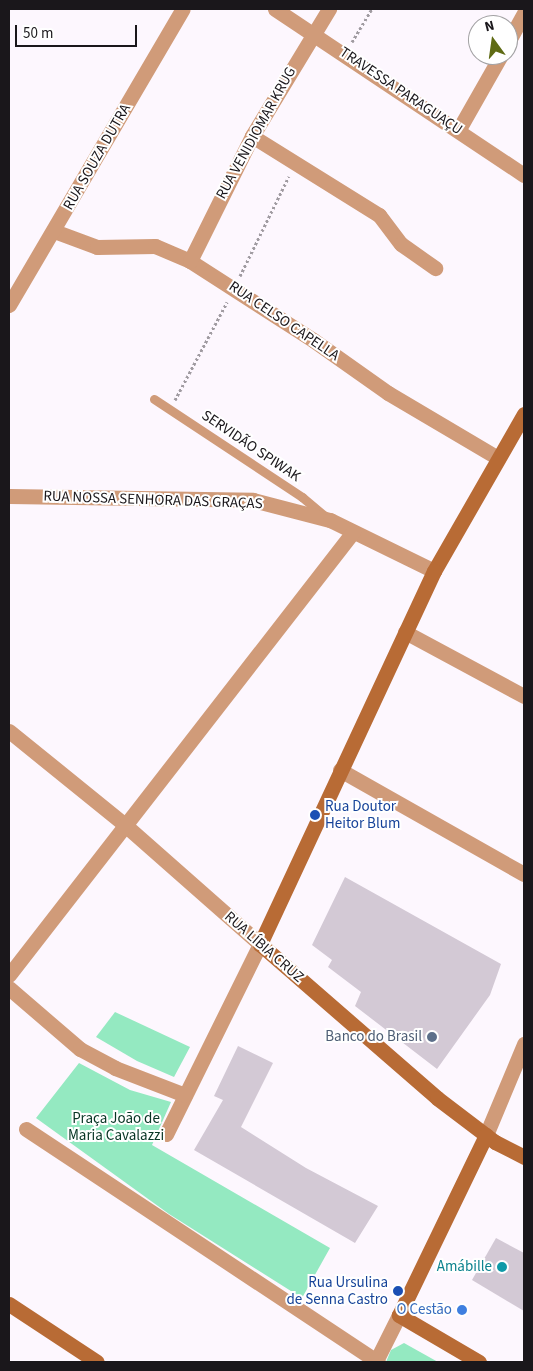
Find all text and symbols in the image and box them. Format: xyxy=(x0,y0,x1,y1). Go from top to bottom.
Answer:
scale bar xyxy=(18,15,140,47)
north arrow xyxy=(468,15,518,65)
text: N xyxy=(483,16,497,37)
text: 50 m xyxy=(23,23,53,44)
street label: TRAVESSA PARAGUAÇU xyxy=(336,43,466,139)
street label: RUA VENIDIOMAR KRUG xyxy=(212,64,300,202)
street label: RUA SOUZA DUTRA xyxy=(59,101,135,213)
street label: RUA CELSO CAPELLA xyxy=(225,277,343,365)
street label: SERVIDÃO SPIWAK xyxy=(198,406,304,486)
street label: RUA NOSSA SENHORA DAS GRAÇAS xyxy=(43,487,263,513)
place label: Rua Doutor Heitor Blum xyxy=(325,797,400,832)
marker: Rua Doutor Heitor Blum xyxy=(309,809,321,821)
street label: RUA LÍBIA CRUZ xyxy=(221,908,307,986)
place label: Banco do Brasil xyxy=(325,1028,422,1046)
marker: Banco do Brasil xyxy=(426,1031,438,1043)
park label: Praça João de Maria Cavalazzi xyxy=(68,1109,164,1144)
place label: Amábille xyxy=(437,1258,492,1276)
marker: Amábille xyxy=(496,1261,508,1273)
place label: Rua Ursulina de Senna Castro xyxy=(286,1273,388,1308)
marker: Rua Ursulina de Senna Castro xyxy=(392,1285,404,1297)
place label: O Cestão xyxy=(397,1301,452,1319)
marker: O Cestão xyxy=(456,1304,468,1316)

